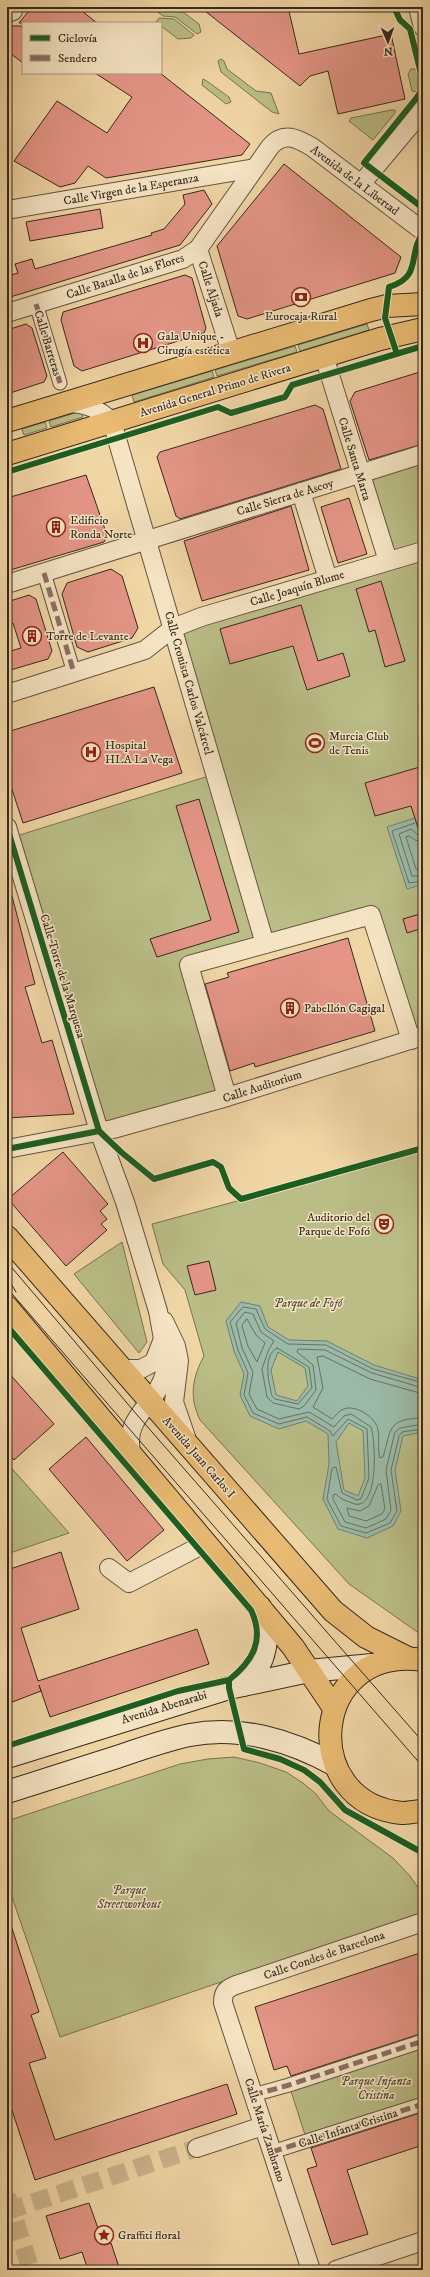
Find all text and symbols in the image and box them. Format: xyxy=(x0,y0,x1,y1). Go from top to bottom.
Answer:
legend xyxy=(22,22,162,74)
north arrow xyxy=(368,22,408,62)
text: Ciclovía xyxy=(58,31,98,46)
text: N xyxy=(384,44,393,58)
text: Sendero xyxy=(58,51,97,66)
street label: Avenida de la Libertad xyxy=(307,142,402,219)
street label: Calle Virgen de la Esperanza xyxy=(62,170,201,209)
street label: Calle Batalla de las Flores xyxy=(64,250,186,303)
street label: Calle Aljada xyxy=(194,259,227,320)
bank icon: Eurocaja Rural xyxy=(290,286,312,308)
street label: Calle Barreras xyxy=(30,308,65,378)
place label: Eurocaja Rural xyxy=(265,309,338,324)
place label: Gala Unique - Cirugía estética xyxy=(157,329,231,358)
hospital icon: Gala Unique - Cirugía estética xyxy=(132,332,154,354)
street label: Avenida General Primo de Rivera xyxy=(138,360,293,421)
street label: Calle Santa Marta xyxy=(335,416,375,503)
street label: Calle Sierra de Ascoy xyxy=(235,476,336,519)
place label: Edificio Ronda Norte xyxy=(70,513,132,542)
building icon: Edificio Ronda Norte xyxy=(45,516,67,538)
street label: Calle Joaquín Blume xyxy=(248,567,346,610)
street label: Calle Cronista Carlos Valcárcel xyxy=(161,610,216,757)
building icon: Torre de Levante xyxy=(21,625,43,647)
place label: Torre de Levante xyxy=(46,629,129,644)
place label: Murcia Club de Tenis xyxy=(329,729,389,758)
sports icon: Murcia Club de Tenis xyxy=(304,732,326,754)
place label: Hospital HLA La Vega xyxy=(105,738,174,767)
hospital icon: Hospital HLA La Vega xyxy=(80,741,102,763)
street label: Calle Torre de la Marquesa xyxy=(36,912,89,1041)
building icon: Pabellón Cagigal xyxy=(279,997,301,1019)
place label: Pabellón Cagigal xyxy=(304,1001,385,1016)
street label: Calle Auditorium xyxy=(221,1067,304,1106)
place label: Auditorio del Parque de Fofó xyxy=(298,1210,370,1239)
theatre icon: Auditorio del Parque de Fofó xyxy=(373,1213,395,1235)
park label: Parque de Fofó xyxy=(274,1296,344,1311)
street label: Avenida Juan Carlos I xyxy=(159,1413,238,1501)
street label: Avenida Abenarabi xyxy=(120,1687,209,1728)
park label: Parque Streetworkout xyxy=(96,1883,162,1912)
street label: Calle Condes de Barcelona xyxy=(262,1927,387,1983)
park label: Parque Infanta Cristina xyxy=(341,2074,411,2103)
street label: Calle María Zambrano xyxy=(241,2076,288,2184)
street label: Calle Infanta Cristina xyxy=(297,2105,401,2152)
place icon: Graffiti floral xyxy=(93,2224,115,2246)
place label: Graffiti floral xyxy=(118,2228,181,2243)

